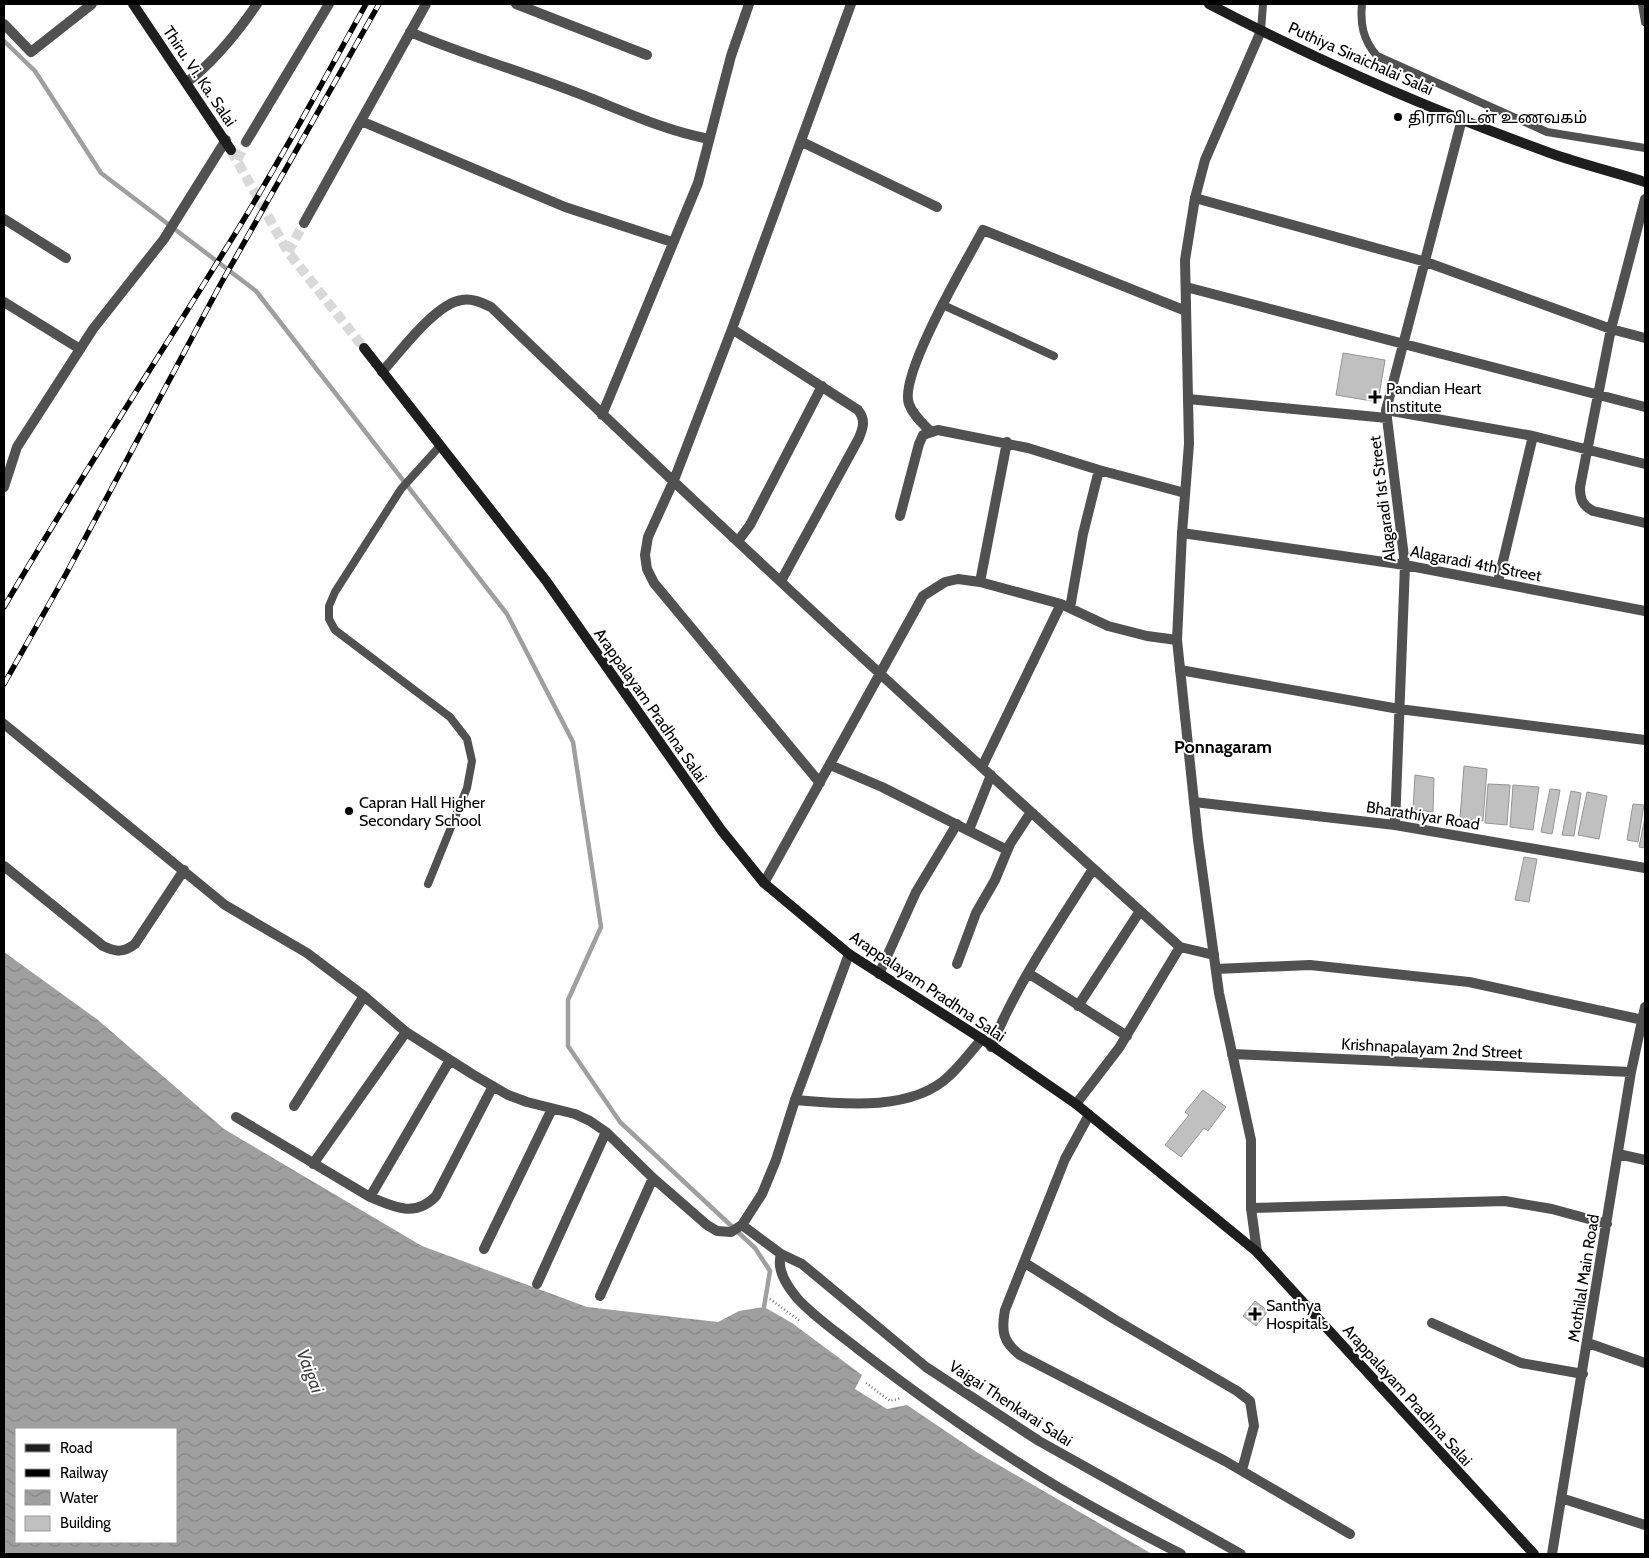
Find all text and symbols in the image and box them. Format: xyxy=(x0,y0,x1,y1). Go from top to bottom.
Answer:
street label: Puthiya Siraichalai Salai xyxy=(1285,18,1436,99)
street label: Thiru. Vi. Ka. Salai xyxy=(159,22,240,130)
place label: திராவிடன் உணவகம் xyxy=(1408,108,1587,128)
marker: திராவிடன் உணவகம் xyxy=(1392,111,1404,123)
place label: Pandian Heart Institute xyxy=(1386,379,1482,416)
marker: Pandian Heart Institute xyxy=(1368,390,1382,404)
street label: Alagaradi 1st Street xyxy=(1365,434,1400,563)
street label: Alagaradi 4th Street xyxy=(1409,541,1544,586)
street label: Arappalayam Pradhna Salai xyxy=(590,625,711,786)
district label: Ponnagaram xyxy=(1174,736,1272,758)
place label: Capran Hall Higher Secondary School xyxy=(359,793,486,830)
street label: Bharathiyar Road xyxy=(1365,797,1481,834)
marker: Capran Hall Higher Secondary School xyxy=(343,805,355,817)
street label: Arappalayam Pradhna Salai xyxy=(846,927,1009,1046)
street label: Krishnapalayam 2nd Street xyxy=(1341,1034,1524,1063)
street label: Mothilal Main Road xyxy=(1564,1213,1603,1343)
place label: Santhya Hospitals xyxy=(1266,1296,1329,1333)
marker: Santhya Hospitals xyxy=(1248,1307,1262,1321)
street label: Arappalayam Pradhna Salai xyxy=(1339,1321,1476,1470)
water label: Vaigai xyxy=(292,1346,329,1397)
street label: Vaigai Thenkarai Salai xyxy=(945,1356,1076,1450)
legend xyxy=(15,1428,178,1543)
text: Road xyxy=(60,1439,93,1457)
text: Railway xyxy=(60,1464,109,1482)
text: Water xyxy=(60,1489,98,1507)
text: Building xyxy=(60,1514,111,1532)

